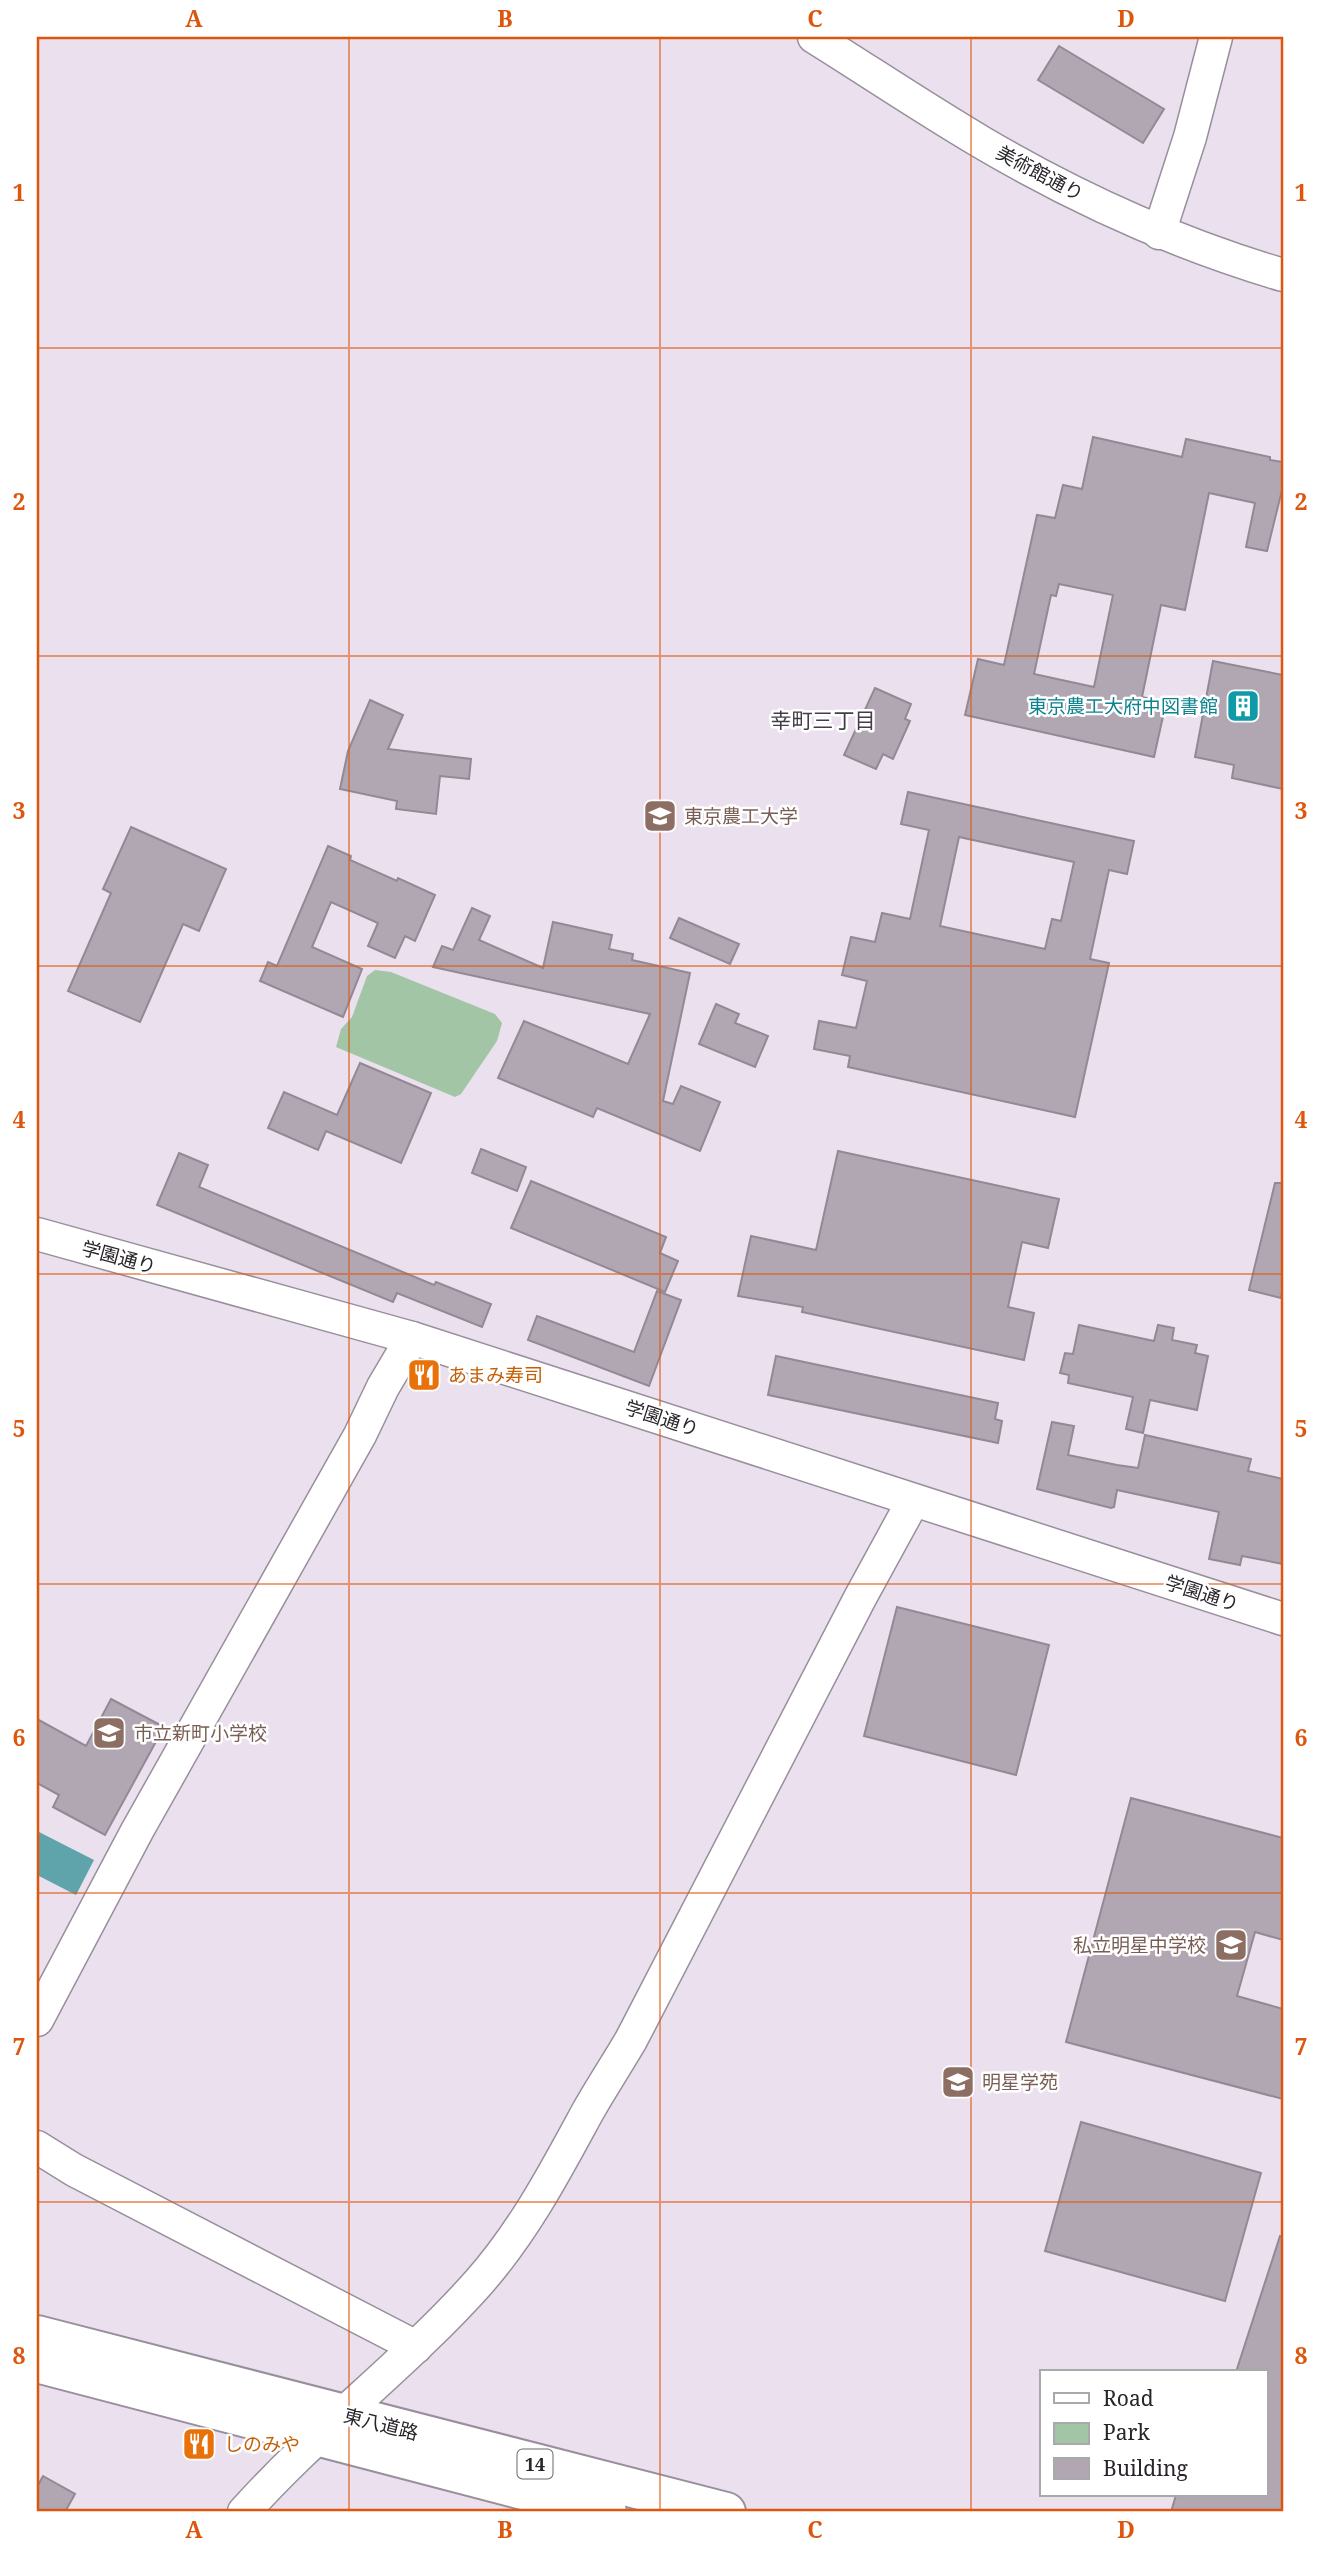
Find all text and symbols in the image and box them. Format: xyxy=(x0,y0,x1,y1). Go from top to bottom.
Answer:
text: A xyxy=(185,2,203,34)
text: B xyxy=(497,2,513,34)
text: C xyxy=(807,2,823,34)
text: D xyxy=(1117,2,1135,34)
street label: 美術館通り xyxy=(992,139,1088,207)
text: 1 xyxy=(13,176,26,208)
text: 1 xyxy=(1295,176,1308,208)
text: 2 xyxy=(13,485,26,517)
text: 2 xyxy=(1295,485,1308,517)
building icon: 東京農工大府中図書館 xyxy=(1224,687,1262,725)
place label: 東京農工大府中図書館 xyxy=(1028,693,1218,719)
district label: 幸町三丁目 xyxy=(771,706,876,734)
text: 3 xyxy=(13,794,26,826)
text: 3 xyxy=(1295,794,1308,826)
school or university icon: 東京農工大学 xyxy=(641,797,679,835)
place label: 東京農工大学 xyxy=(684,803,798,829)
text: 4 xyxy=(13,1103,26,1135)
text: 4 xyxy=(1295,1103,1308,1135)
street label: 学園通り xyxy=(79,1235,159,1279)
restaurant icon: あまみ寿司 xyxy=(405,1356,443,1394)
place label: あまみ寿司 xyxy=(448,1362,543,1388)
street label: 学園通り xyxy=(622,1394,702,1442)
text: 5 xyxy=(13,1412,26,1444)
text: 5 xyxy=(1295,1412,1308,1444)
street label: 学園通り xyxy=(1162,1569,1242,1617)
school or university icon: 市立新町小学校 xyxy=(90,1714,128,1752)
place label: 市立新町小学校 xyxy=(134,1720,267,1746)
text: 6 xyxy=(13,1721,26,1753)
text: 6 xyxy=(1295,1721,1308,1753)
school or university icon: 私立明星中学校 xyxy=(1212,1926,1250,1964)
place label: 私立明星中学校 xyxy=(1073,1932,1206,1958)
text: 7 xyxy=(13,2030,26,2062)
text: 7 xyxy=(1295,2030,1308,2062)
school or university icon: 明星学苑 xyxy=(939,2063,977,2101)
place label: 明星学苑 xyxy=(982,2069,1058,2095)
text: 8 xyxy=(13,2339,26,2371)
text: 8 xyxy=(1295,2339,1308,2371)
legend xyxy=(1040,2370,1268,2496)
text: Road xyxy=(1103,2384,1154,2412)
street label: 東八道路 xyxy=(341,2402,421,2446)
text: Park xyxy=(1103,2418,1150,2446)
restaurant icon: しのみや xyxy=(180,2425,218,2463)
place label: しのみや xyxy=(224,2431,300,2457)
road number: 14 xyxy=(518,2450,552,2478)
text: Building xyxy=(1103,2454,1188,2482)
text: A xyxy=(185,2513,203,2545)
text: B xyxy=(497,2513,513,2545)
text: C xyxy=(807,2513,823,2545)
text: D xyxy=(1117,2513,1135,2545)

